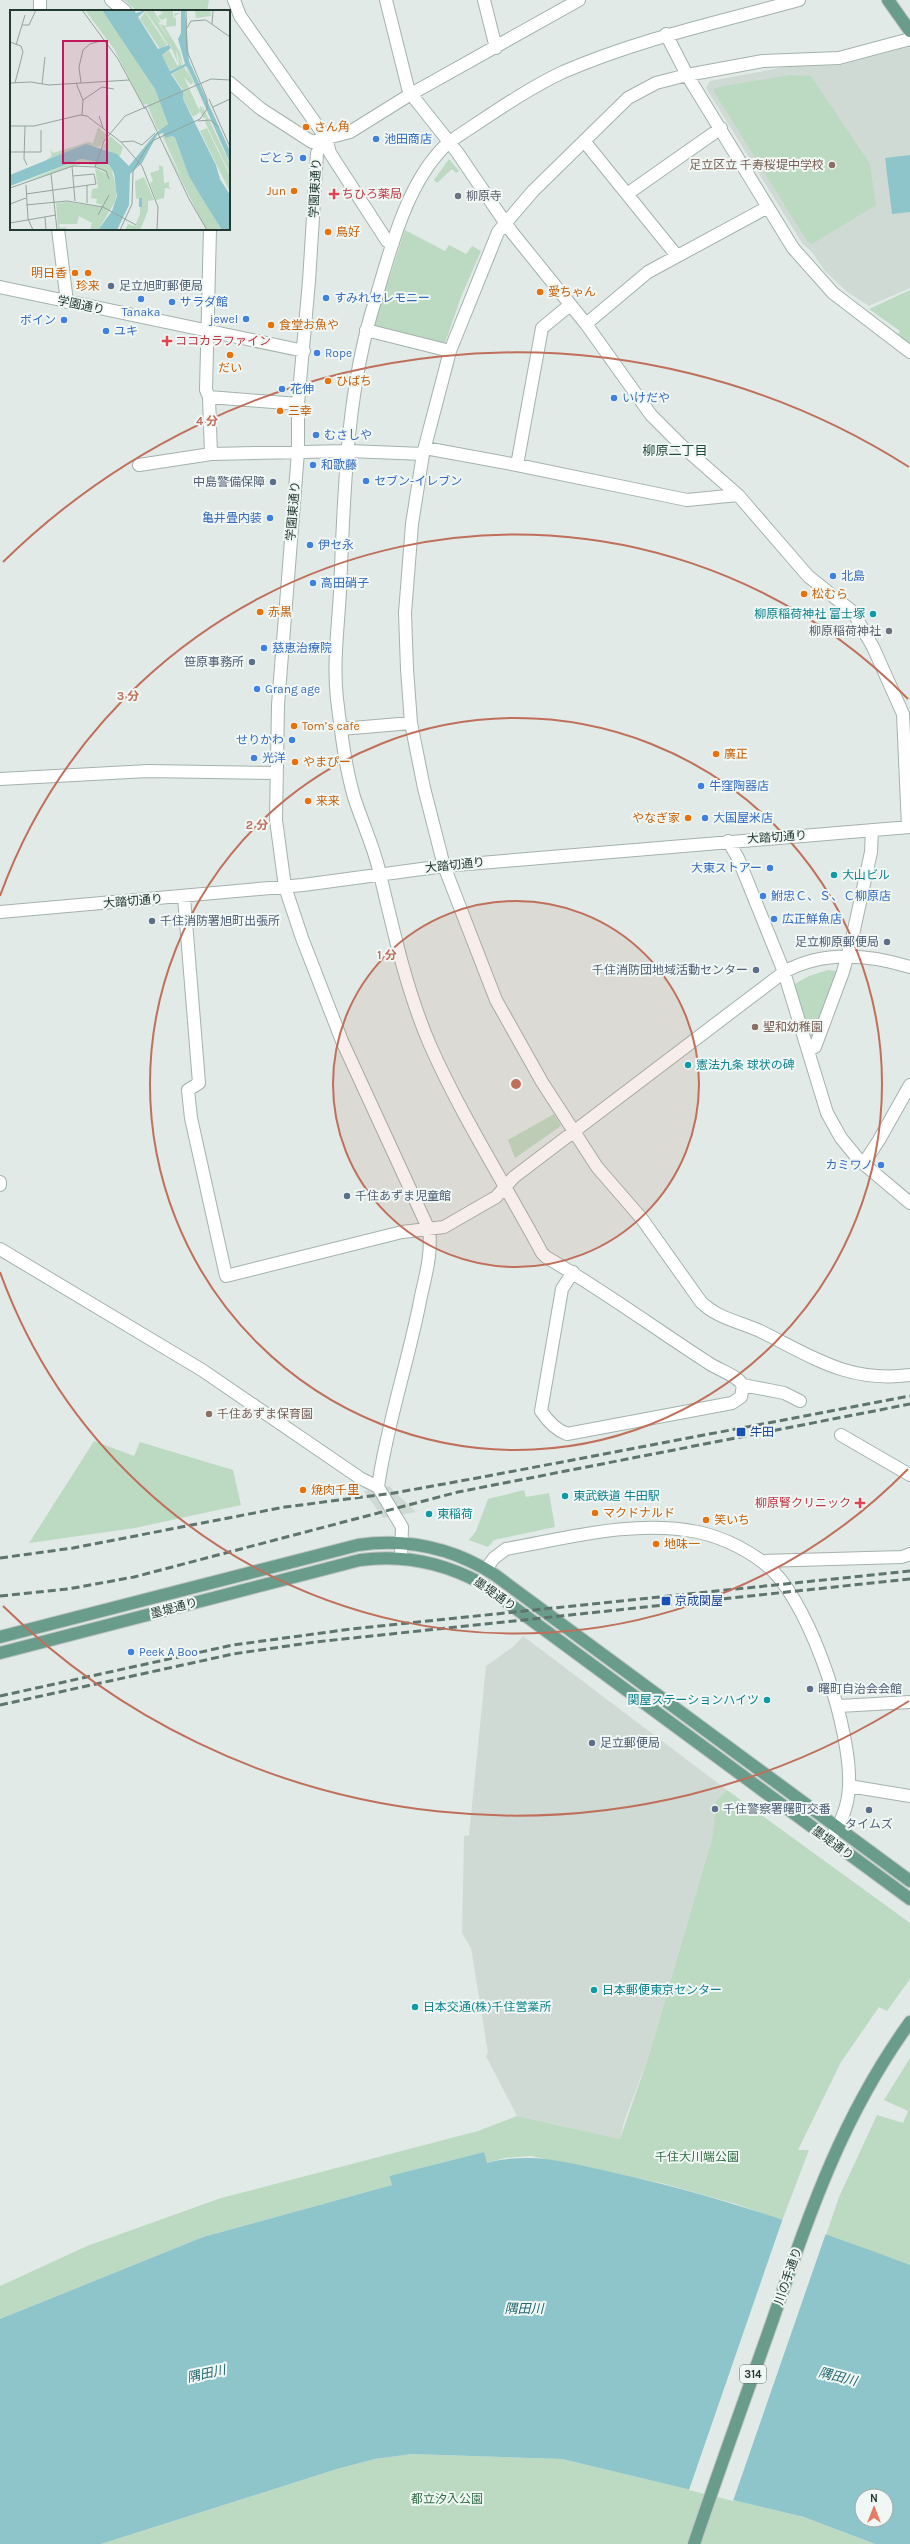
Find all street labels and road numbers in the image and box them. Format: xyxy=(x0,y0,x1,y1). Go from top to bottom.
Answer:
street label: 学園東通り xyxy=(306,158,324,218)
street label: 学園通り xyxy=(56,293,106,317)
street label: 学園東通り xyxy=(283,480,303,542)
street label: 大踏切通り xyxy=(747,828,807,846)
street label: 大踏切通り xyxy=(424,855,486,875)
street label: 大踏切通り xyxy=(102,891,164,911)
street label: 墨堤通り xyxy=(471,1574,519,1614)
street label: 墨堤通り xyxy=(149,1595,199,1621)
street label: 墨堤通り xyxy=(809,1823,857,1863)
street label: 川の手通り xyxy=(772,2245,804,2307)
road number: 314 xyxy=(740,2365,766,2383)

